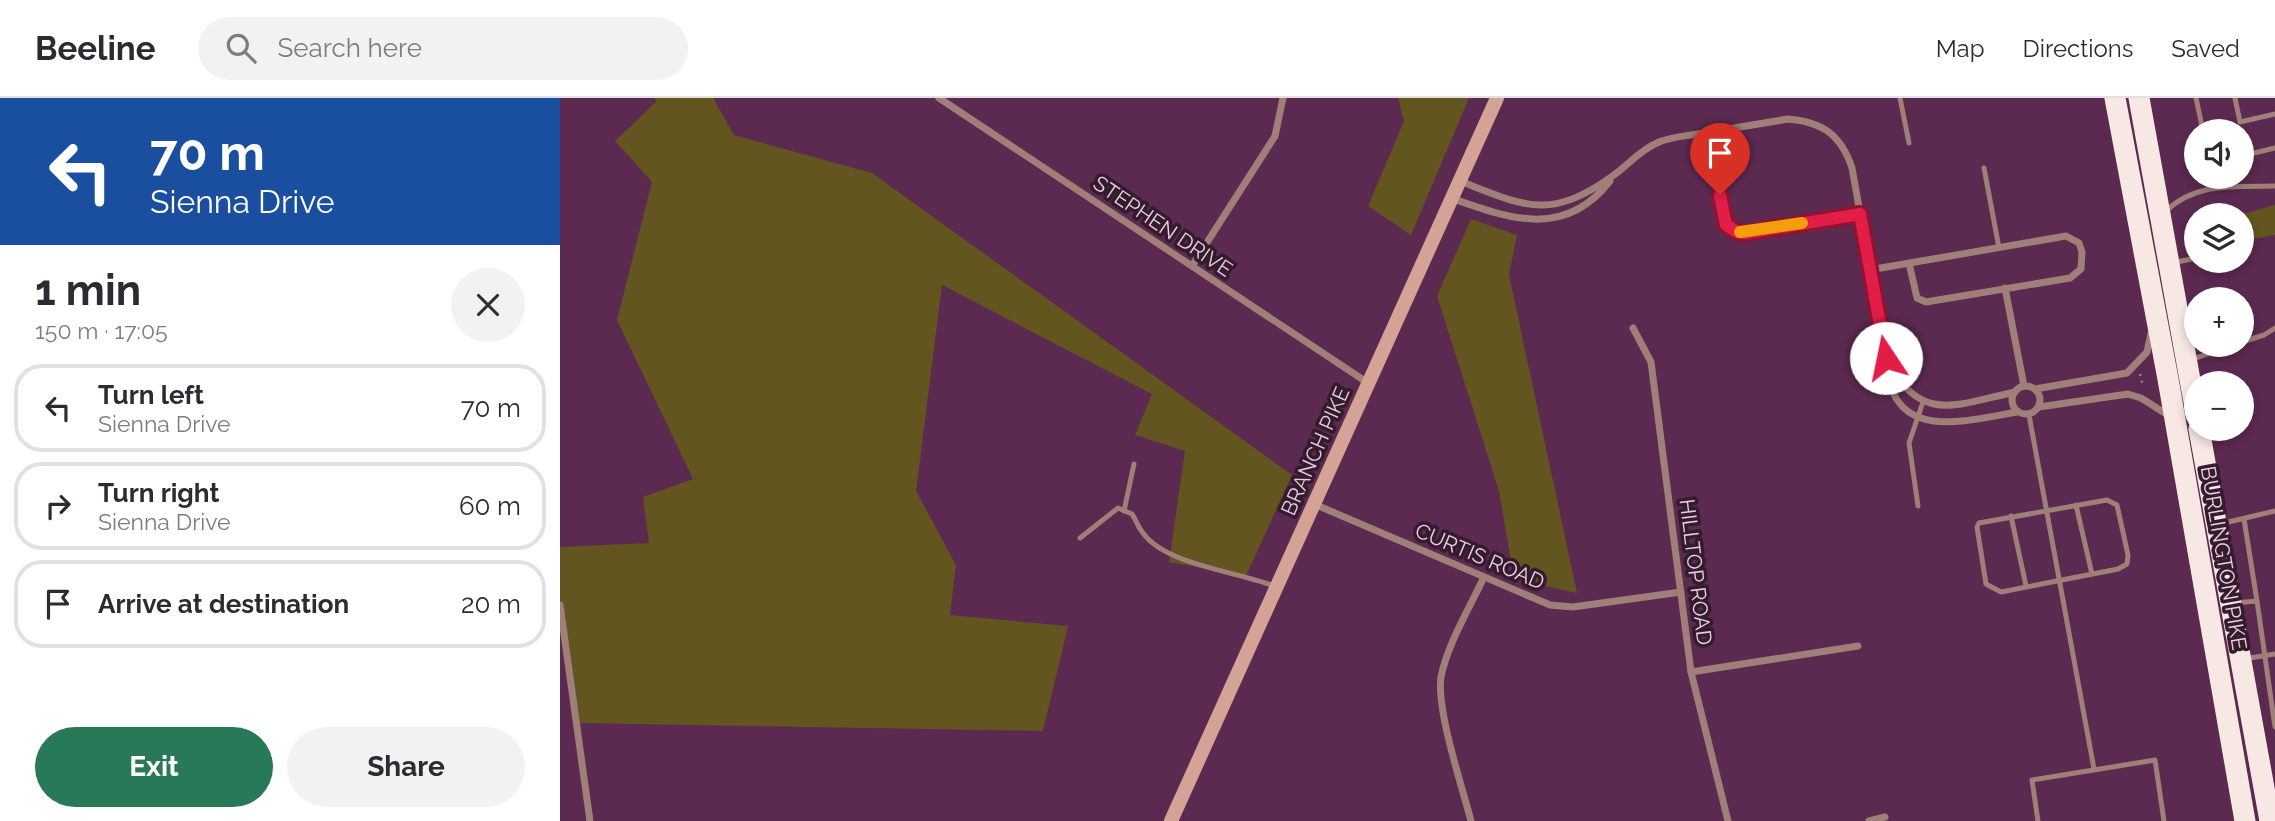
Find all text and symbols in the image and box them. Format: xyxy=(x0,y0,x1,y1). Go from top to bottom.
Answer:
search box xyxy=(198,17,688,80)
text: Beeline xyxy=(35,29,156,68)
icon: search xyxy=(222,29,260,67)
text: Search here xyxy=(278,33,422,63)
text: Map xyxy=(1936,34,1985,63)
text: Directions xyxy=(2023,34,2133,63)
text: Saved xyxy=(2171,34,2240,63)
map controls xyxy=(2184,119,2254,441)
button: sound xyxy=(2184,119,2254,189)
pin xyxy=(1690,123,1750,195)
text: 70 m xyxy=(150,124,265,181)
icon: left xyxy=(35,126,126,217)
icon: arrive xyxy=(1701,134,1739,172)
street label: STEPHEN DRIVE xyxy=(1089,170,1237,282)
text: Sienna Drive xyxy=(150,183,334,220)
button: layers xyxy=(2184,203,2254,273)
text: 1 min xyxy=(35,266,141,315)
button: close xyxy=(451,268,525,342)
button: + xyxy=(2184,287,2254,357)
text: 150 m · 17:05 xyxy=(35,317,168,344)
position arrow xyxy=(1849,321,1923,395)
button: − xyxy=(2184,371,2254,441)
text: Turn left xyxy=(98,380,204,410)
street label: BRANCH PIKE xyxy=(1276,383,1354,519)
icon: left xyxy=(39,389,77,427)
text: 70 m xyxy=(461,393,521,423)
text: Sienna Drive xyxy=(98,410,231,437)
street label: BURLINGTON PIKE xyxy=(2196,464,2252,652)
text: Turn right xyxy=(98,478,219,508)
icon: right xyxy=(39,487,77,525)
text: 60 m xyxy=(459,491,521,521)
street label: HILLTOP ROAD xyxy=(1675,498,1717,646)
text: Sienna Drive xyxy=(98,508,231,535)
street label: CURTIS ROAD xyxy=(1412,518,1548,594)
icon: arrive xyxy=(39,585,77,623)
text: Arrive at destination xyxy=(98,589,349,619)
text: 20 m xyxy=(461,589,521,619)
button: Exit xyxy=(35,727,273,807)
button: Share xyxy=(287,727,525,807)

